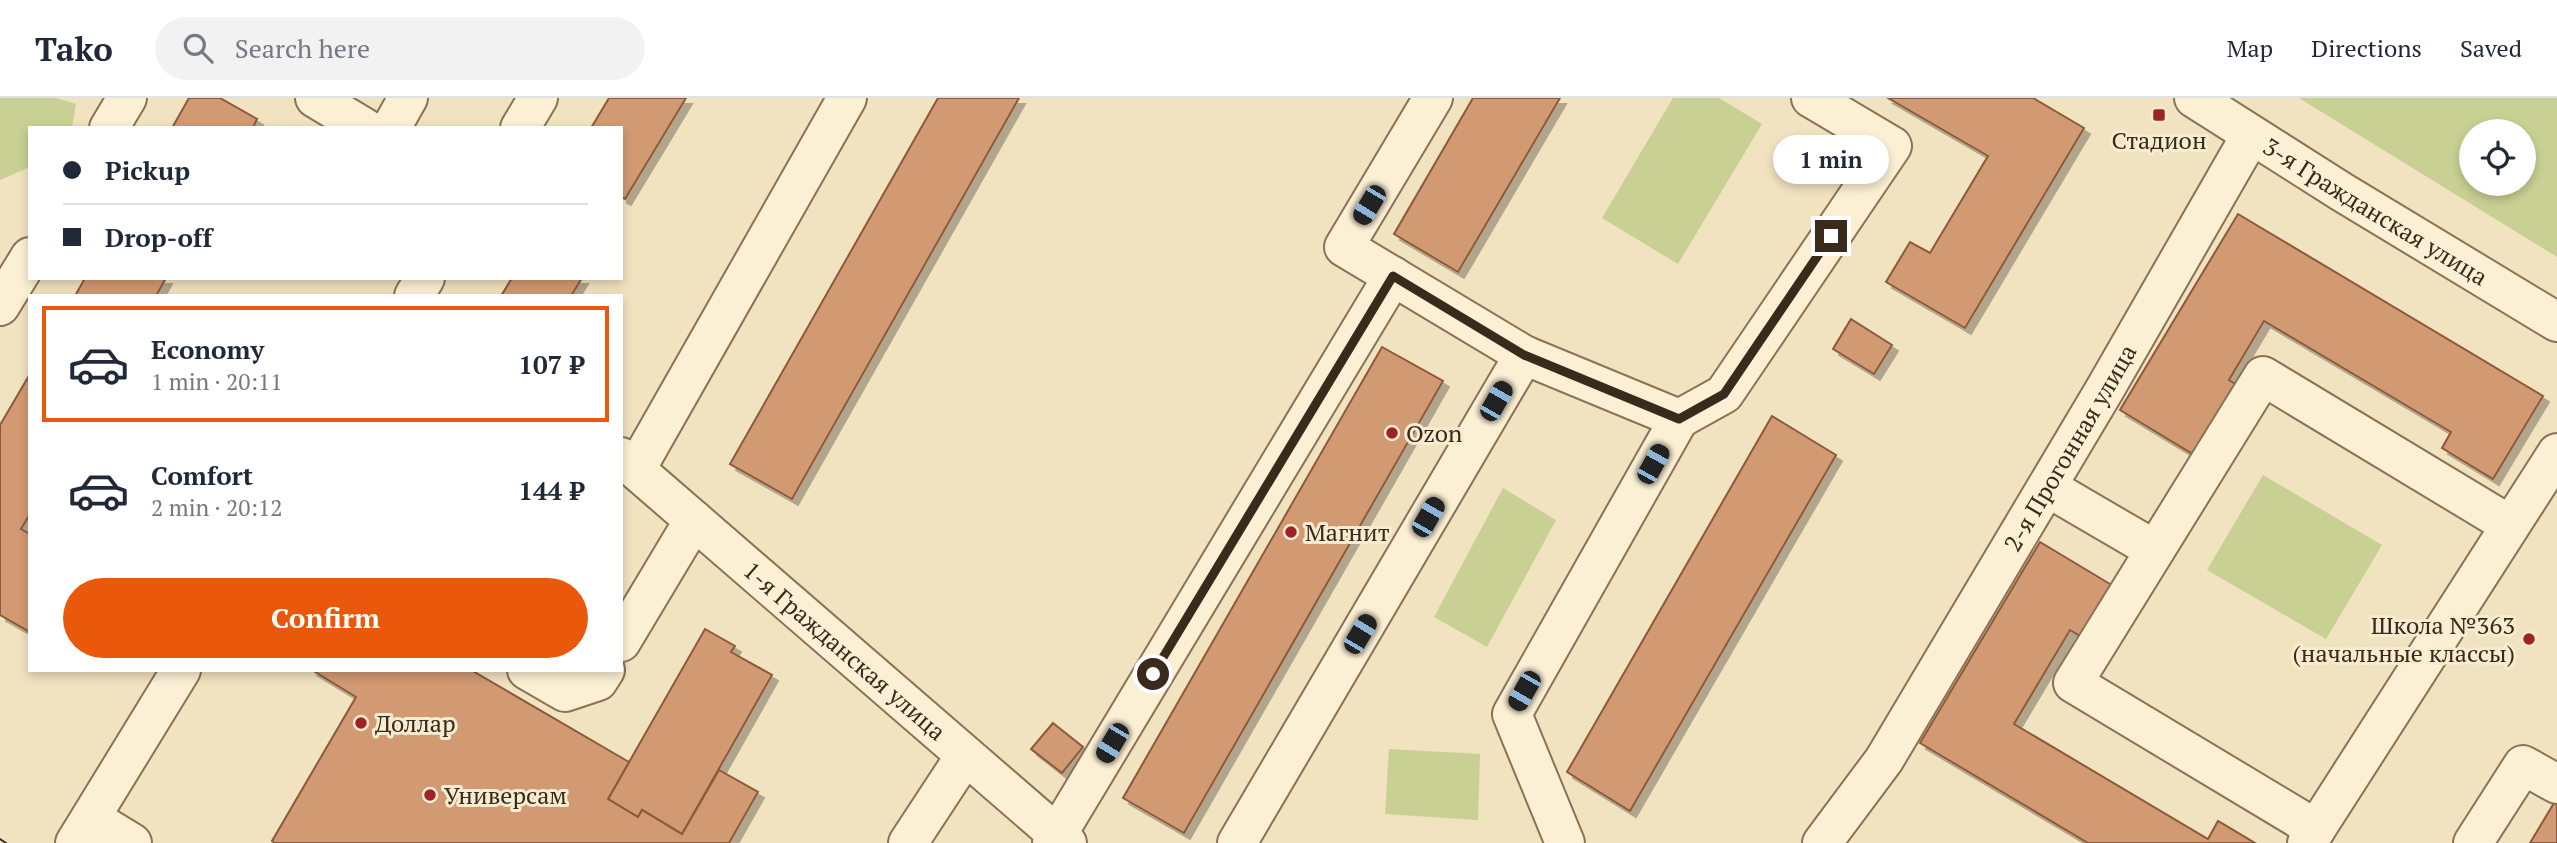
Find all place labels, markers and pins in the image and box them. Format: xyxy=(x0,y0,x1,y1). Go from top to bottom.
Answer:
marker: Стадион xyxy=(2151,107,2167,123)
place label: Стадион xyxy=(2111,124,2207,156)
place label: Ozon xyxy=(1406,417,1462,449)
marker: Ozon xyxy=(1384,425,1400,441)
place label: Магнит xyxy=(1305,516,1390,548)
marker: Магнит xyxy=(1283,524,1299,540)
place label: Школа №363 (начальные классы) xyxy=(2292,609,2515,669)
marker: Школа №363 (начальные классы) xyxy=(2521,631,2537,647)
place label: Доллар xyxy=(375,707,456,739)
marker: Доллар xyxy=(353,715,369,731)
place label: Универсам xyxy=(444,779,567,811)
marker: Универсам xyxy=(422,787,438,803)

